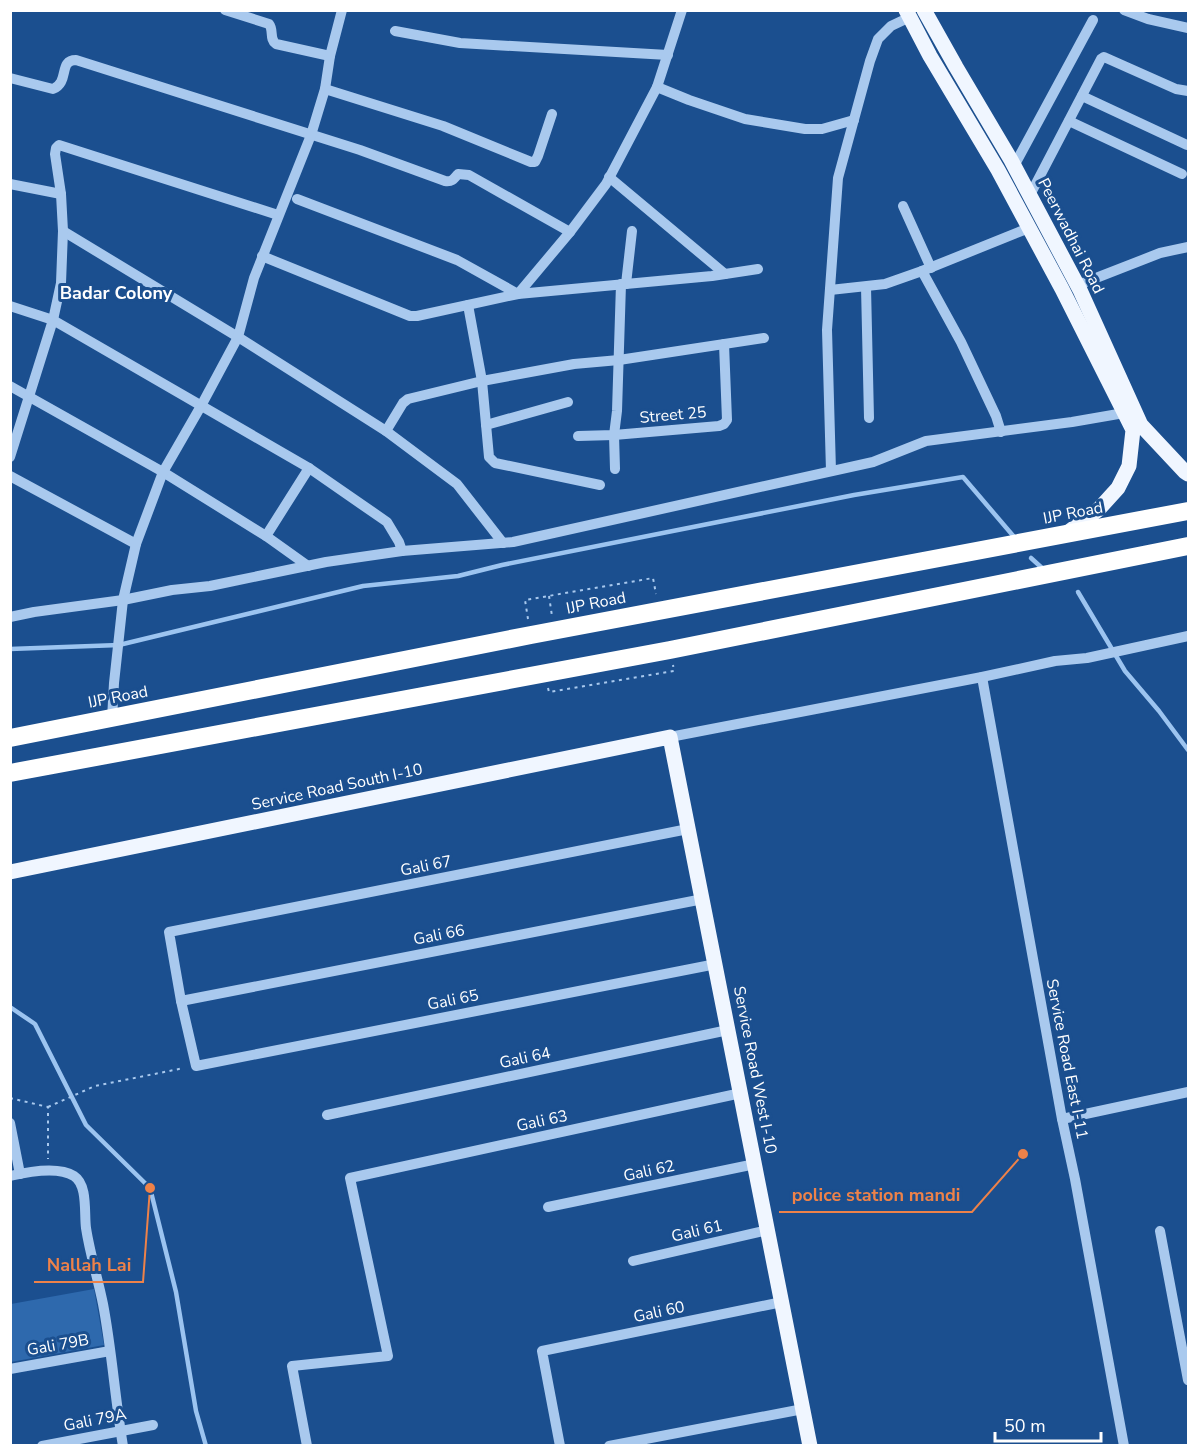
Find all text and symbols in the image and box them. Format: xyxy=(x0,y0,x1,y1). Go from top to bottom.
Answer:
street label: Peerwadhai Road xyxy=(1032,175,1110,297)
district label: Badar Colony xyxy=(60,281,173,305)
street label: Street 25 xyxy=(639,401,707,429)
street label: IJP Road xyxy=(1041,496,1105,530)
street label: IJP Road xyxy=(564,586,628,620)
street label: IJP Road xyxy=(86,680,150,714)
street label: Service Road South I-10 xyxy=(249,758,425,816)
street label: Gali 67 xyxy=(398,850,454,882)
street label: Gali 66 xyxy=(411,919,467,951)
street label: Service Road East I-11 xyxy=(1041,977,1093,1141)
street label: Gali 65 xyxy=(425,984,481,1016)
street label: Service Road West I-10 xyxy=(728,984,782,1156)
street label: Gali 64 xyxy=(497,1042,553,1074)
street label: Gali 63 xyxy=(514,1105,570,1137)
street label: Gali 62 xyxy=(621,1155,677,1187)
callout: police station mandi xyxy=(779,1176,972,1212)
text: police station mandi xyxy=(792,1183,960,1207)
street label: Gali 61 xyxy=(669,1214,725,1248)
callout: Nallah Lai xyxy=(34,1246,143,1282)
text: Nallah Lai xyxy=(47,1253,131,1277)
street label: Gali 60 xyxy=(631,1296,687,1328)
street label: Gali 79B xyxy=(25,1329,91,1361)
street label: Gali 79A xyxy=(62,1403,129,1437)
scale bar xyxy=(995,1405,1102,1443)
text: 50 m xyxy=(1004,1414,1046,1438)

